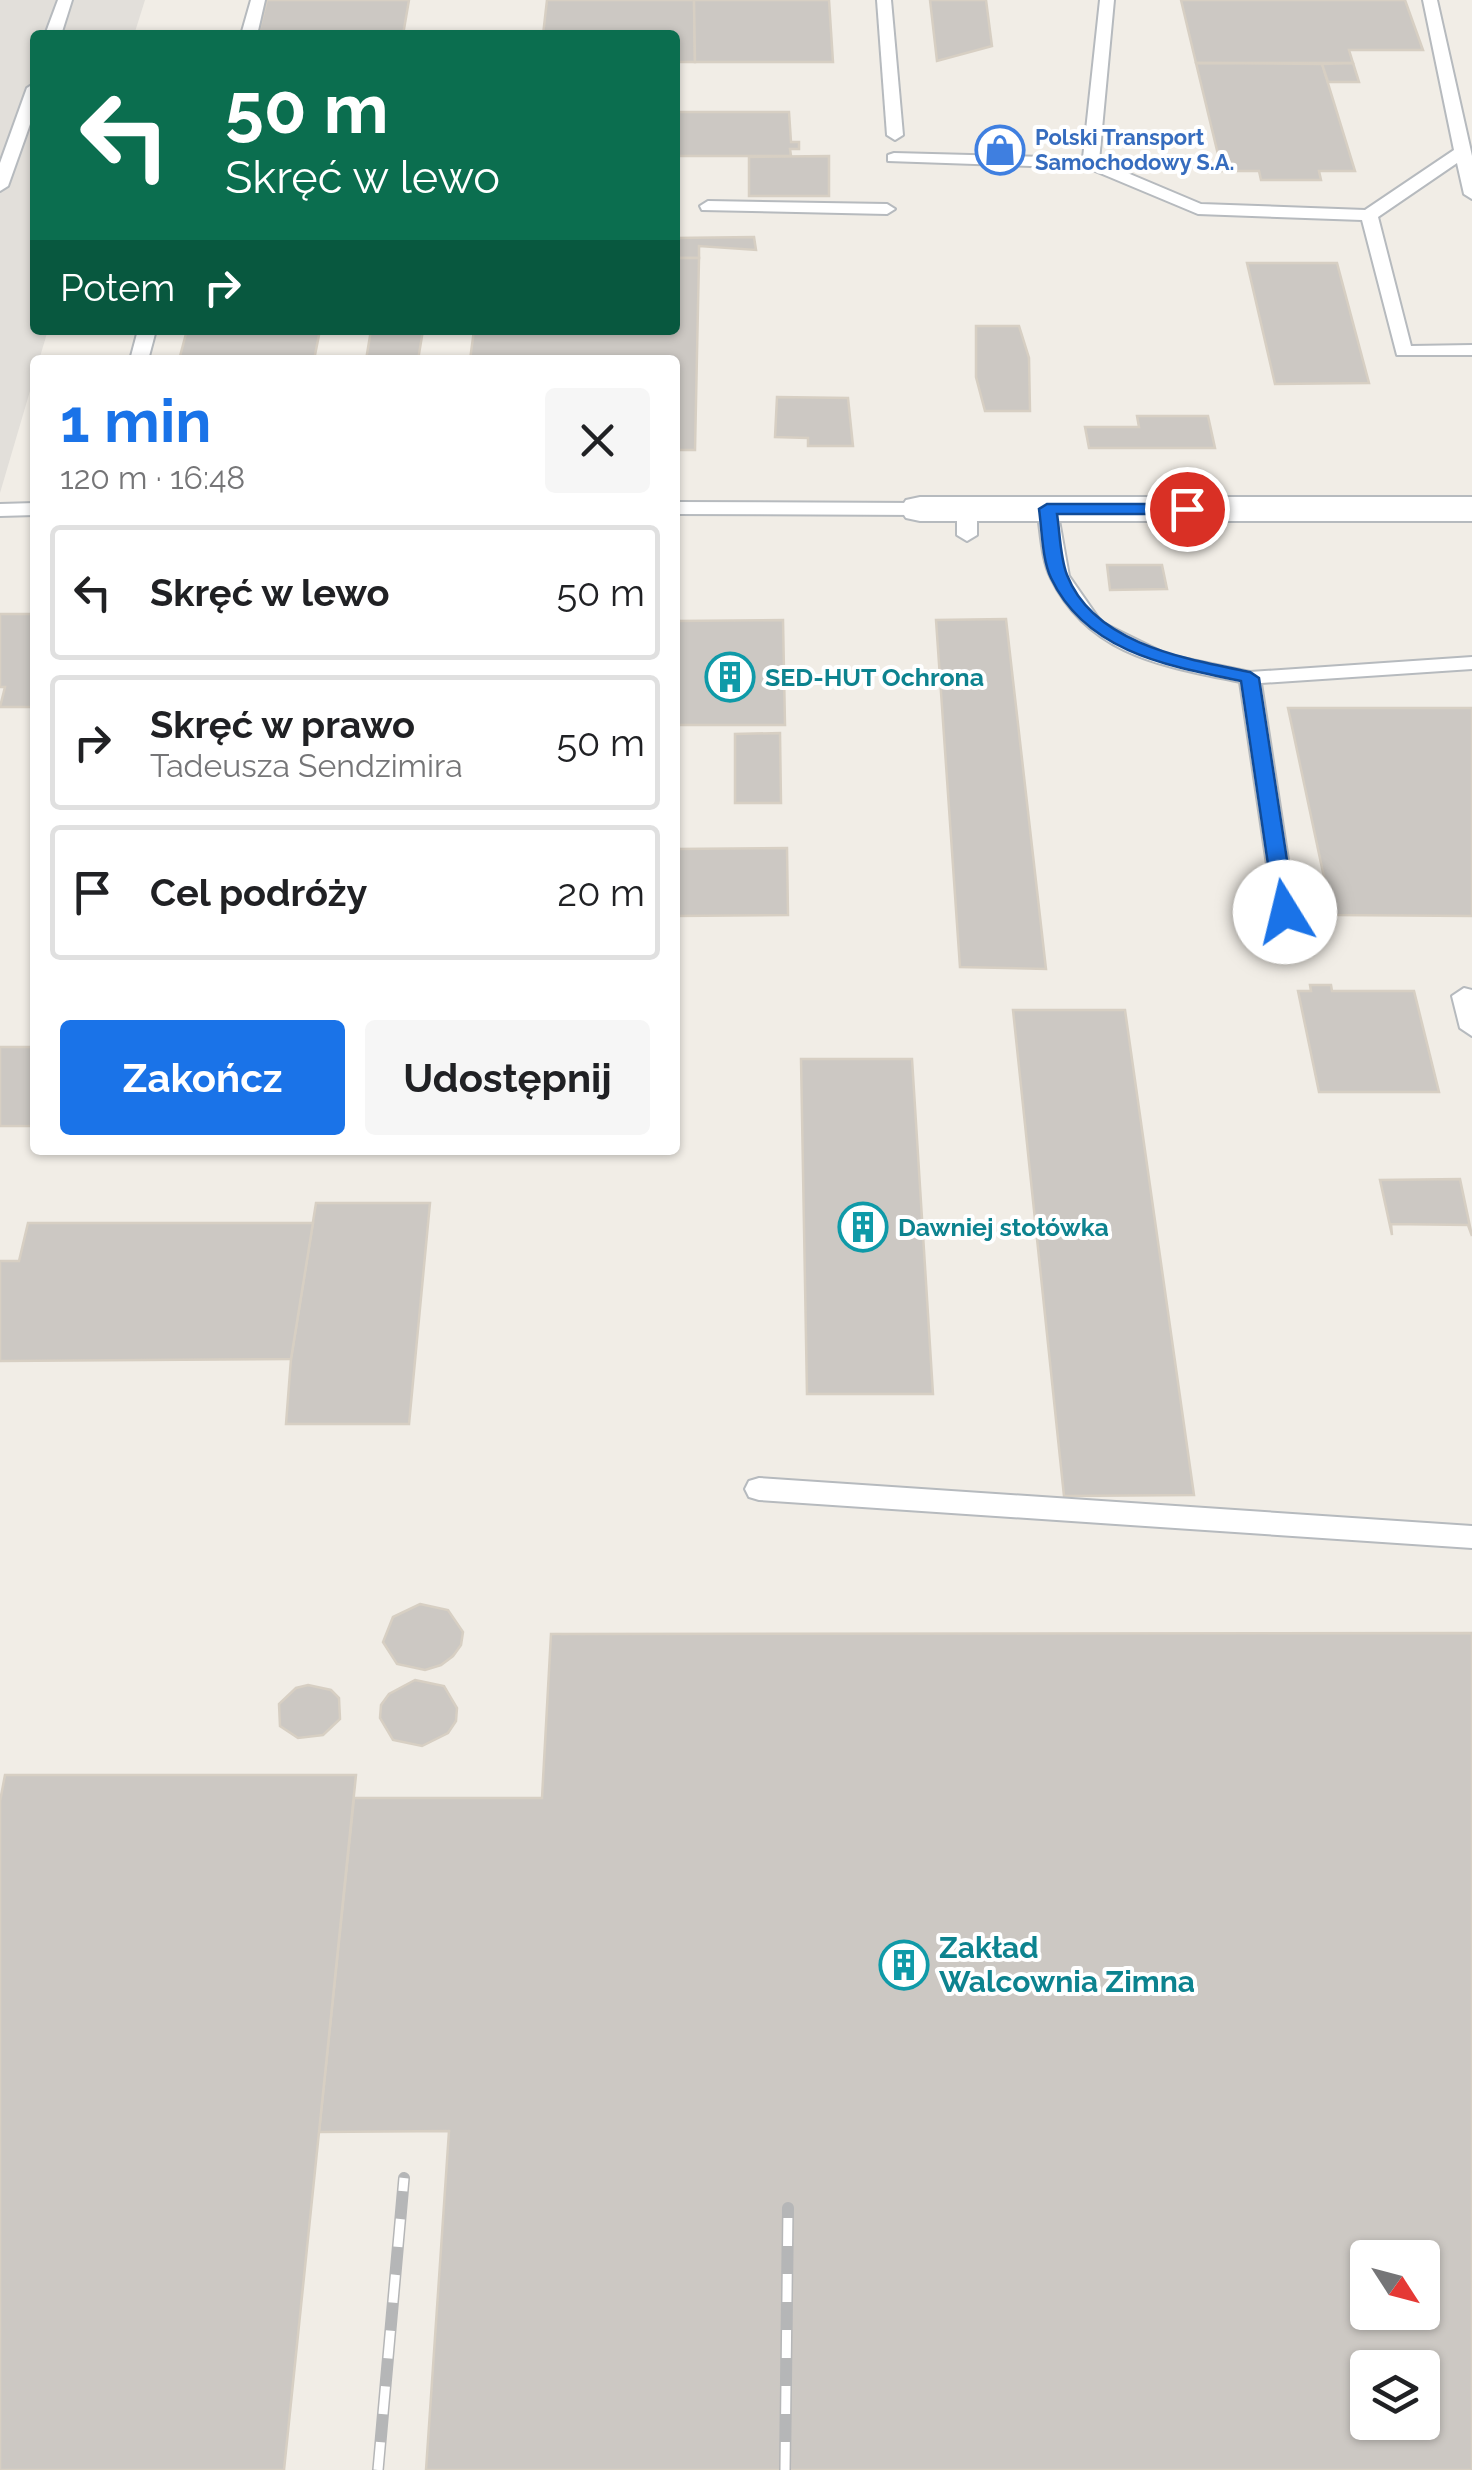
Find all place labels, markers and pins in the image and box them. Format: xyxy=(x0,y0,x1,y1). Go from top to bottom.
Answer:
shop icon: Polski Transport Samochodowy S.A. xyxy=(974,124,1026,176)
place label: Polski Transport Samochodowy S.A. xyxy=(1035,124,1234,175)
pin xyxy=(1145,467,1230,552)
building icon: SED-HUT Ochrona xyxy=(704,651,756,703)
place label: SED-HUT Ochrona xyxy=(765,662,984,692)
building icon: Dawniej stołówka xyxy=(837,1201,889,1253)
place label: Dawniej stołówka xyxy=(898,1212,1109,1242)
place label: Zakład Walcownia Zimna xyxy=(939,1930,1195,1999)
building icon: Zakład Walcownia Zimna xyxy=(878,1939,930,1991)

